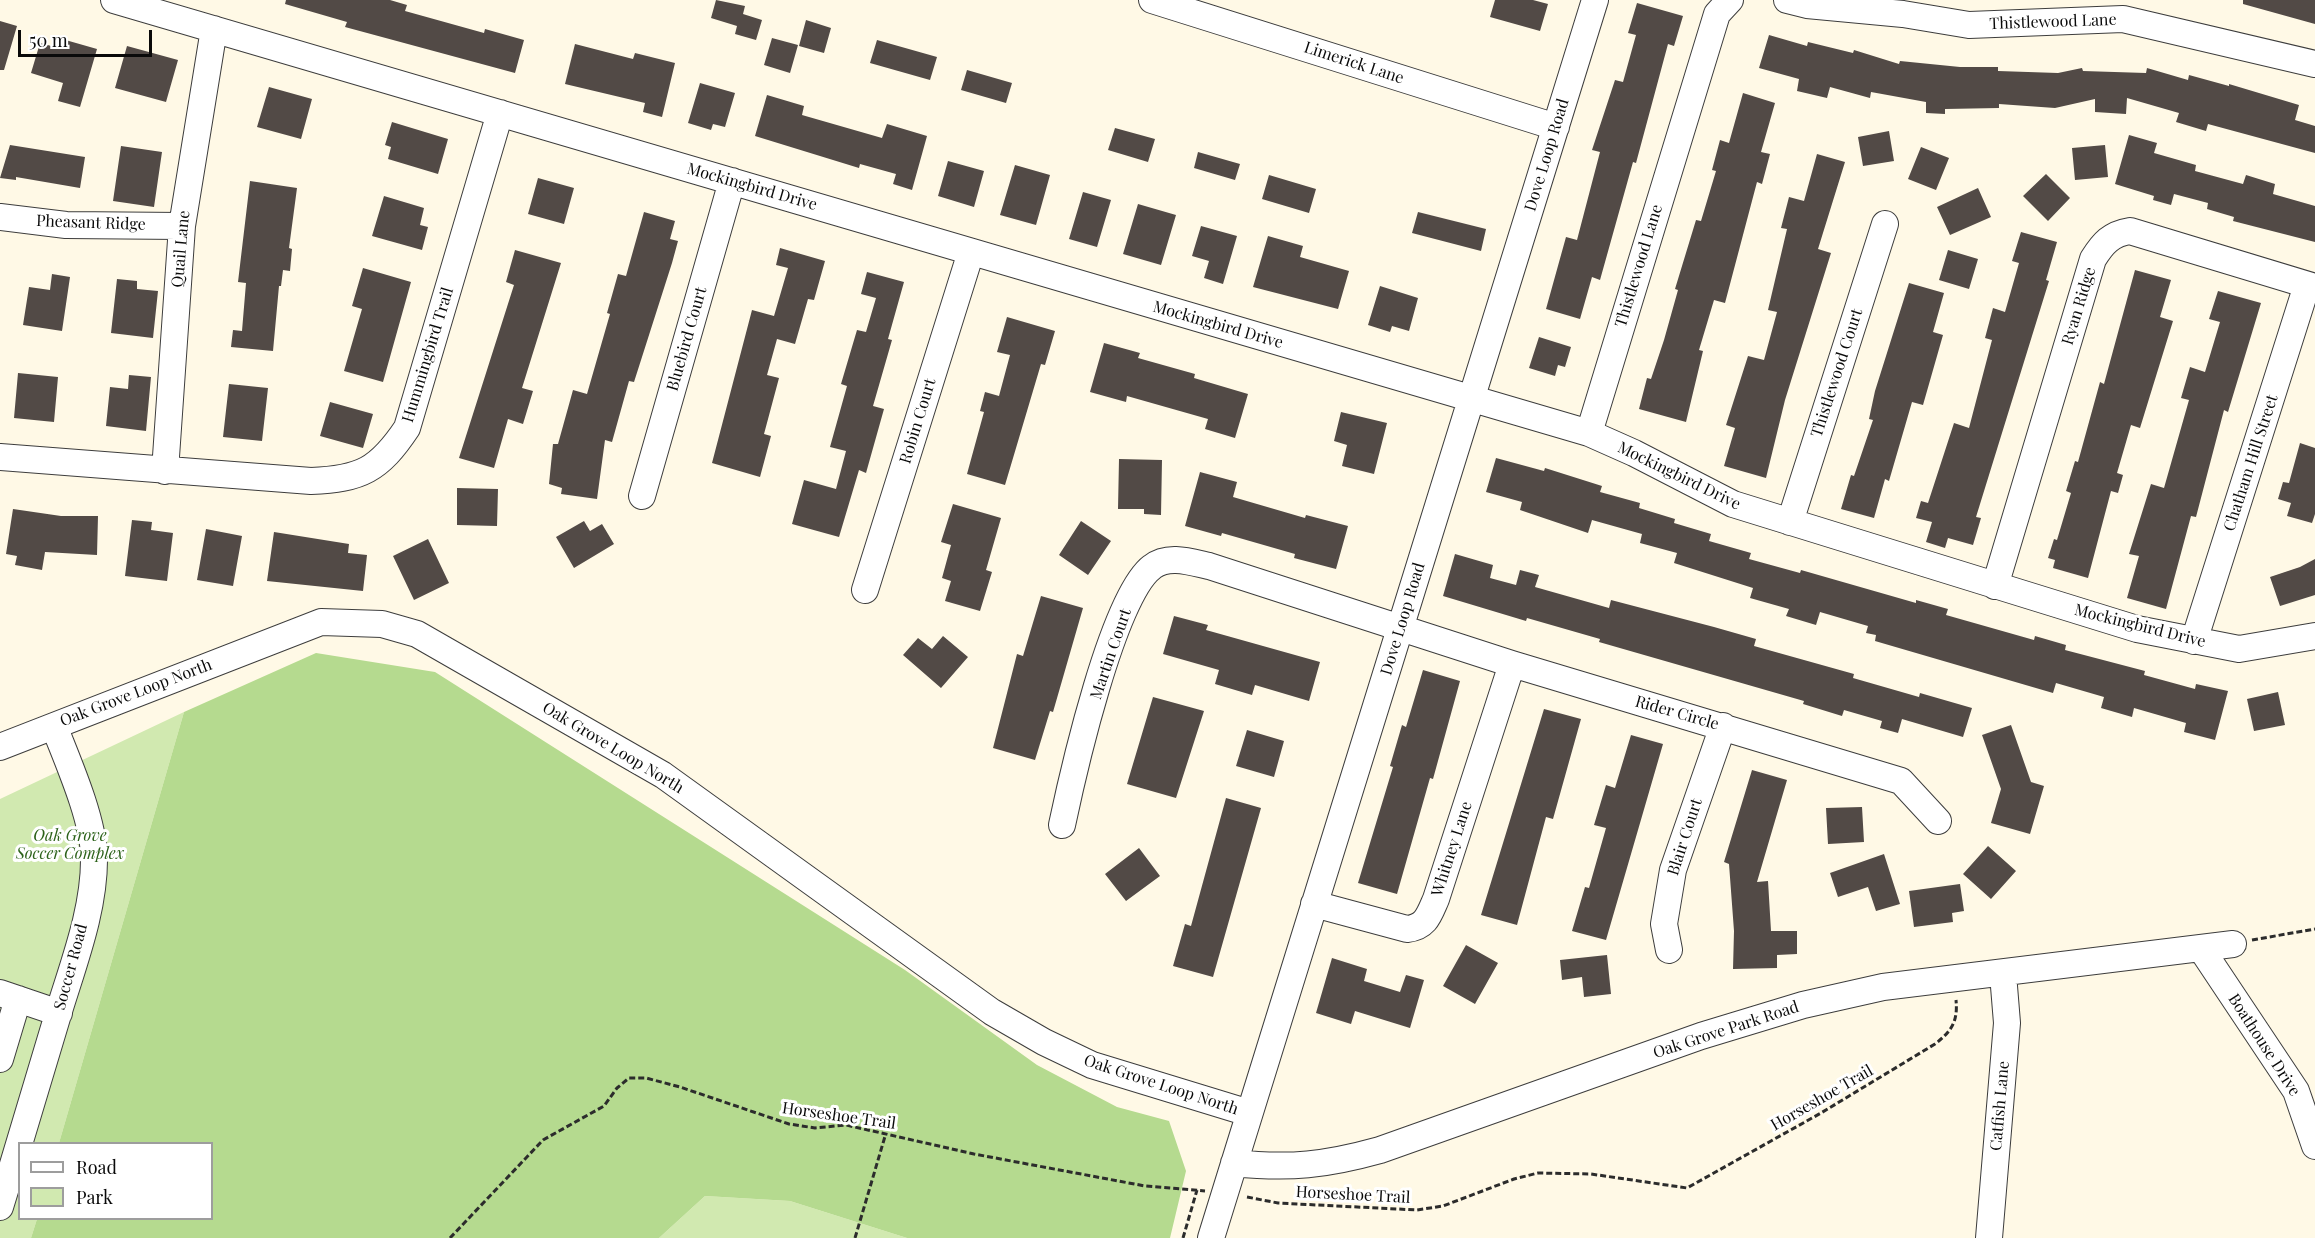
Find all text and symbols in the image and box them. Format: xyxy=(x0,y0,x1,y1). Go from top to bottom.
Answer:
street label: Thistlewood Lane xyxy=(1989,10,2117,34)
scale bar xyxy=(21,18,154,56)
text: 50 m xyxy=(29,28,68,52)
street label: Limerick Lane xyxy=(1302,38,1406,88)
street label: Dove Loop Road xyxy=(1521,96,1573,214)
street label: Mockingbird Drive xyxy=(685,159,819,215)
street label: Thistlewood Lane xyxy=(1611,202,1667,330)
street label: Quail Lane xyxy=(168,210,194,288)
street label: Pheasant Ridge xyxy=(36,211,146,235)
street label: Ryan Ridge xyxy=(2058,265,2100,347)
street label: Hummingbird Trail xyxy=(398,285,458,425)
street label: Bluebird Court xyxy=(663,285,711,393)
street label: Mockingbird Drive xyxy=(1151,297,1285,353)
street label: Thistlewood Court xyxy=(1807,306,1867,440)
street label: Robin Court xyxy=(896,376,940,466)
street label: Chatham Hill Street xyxy=(2220,392,2282,534)
street label: Mockingbird Drive xyxy=(1614,438,1744,514)
street label: Dove Loop Road xyxy=(1377,560,1429,678)
street label: Mockingbird Drive xyxy=(2072,600,2208,652)
street label: Martin Court xyxy=(1087,606,1135,702)
street label: Oak Grove Loop North xyxy=(57,655,215,731)
street label: Rider Circle xyxy=(1633,692,1721,734)
street label: Oak Grove Loop North xyxy=(539,698,687,798)
street label: Blair Court xyxy=(1664,796,1706,878)
street label: Whitney Lane xyxy=(1428,799,1476,899)
park label: Oak Grove Soccer Complex xyxy=(16,826,124,864)
street label: Soccer Road xyxy=(50,922,92,1012)
street label: Boathouse Drive xyxy=(2224,990,2304,1100)
street label: Oak Grove Park Road xyxy=(1651,997,1801,1063)
street label: Oak Grove Loop North xyxy=(1081,1051,1241,1119)
street label: Catfish Lane xyxy=(1987,1060,2013,1152)
street label: Horseshoe Trail xyxy=(1768,1061,1876,1135)
street label: Horseshoe Trail xyxy=(781,1099,897,1133)
legend xyxy=(18,1142,213,1220)
text: Road xyxy=(76,1155,117,1179)
street label: Horseshoe Trail xyxy=(1295,1182,1411,1208)
text: Park xyxy=(76,1185,113,1209)

